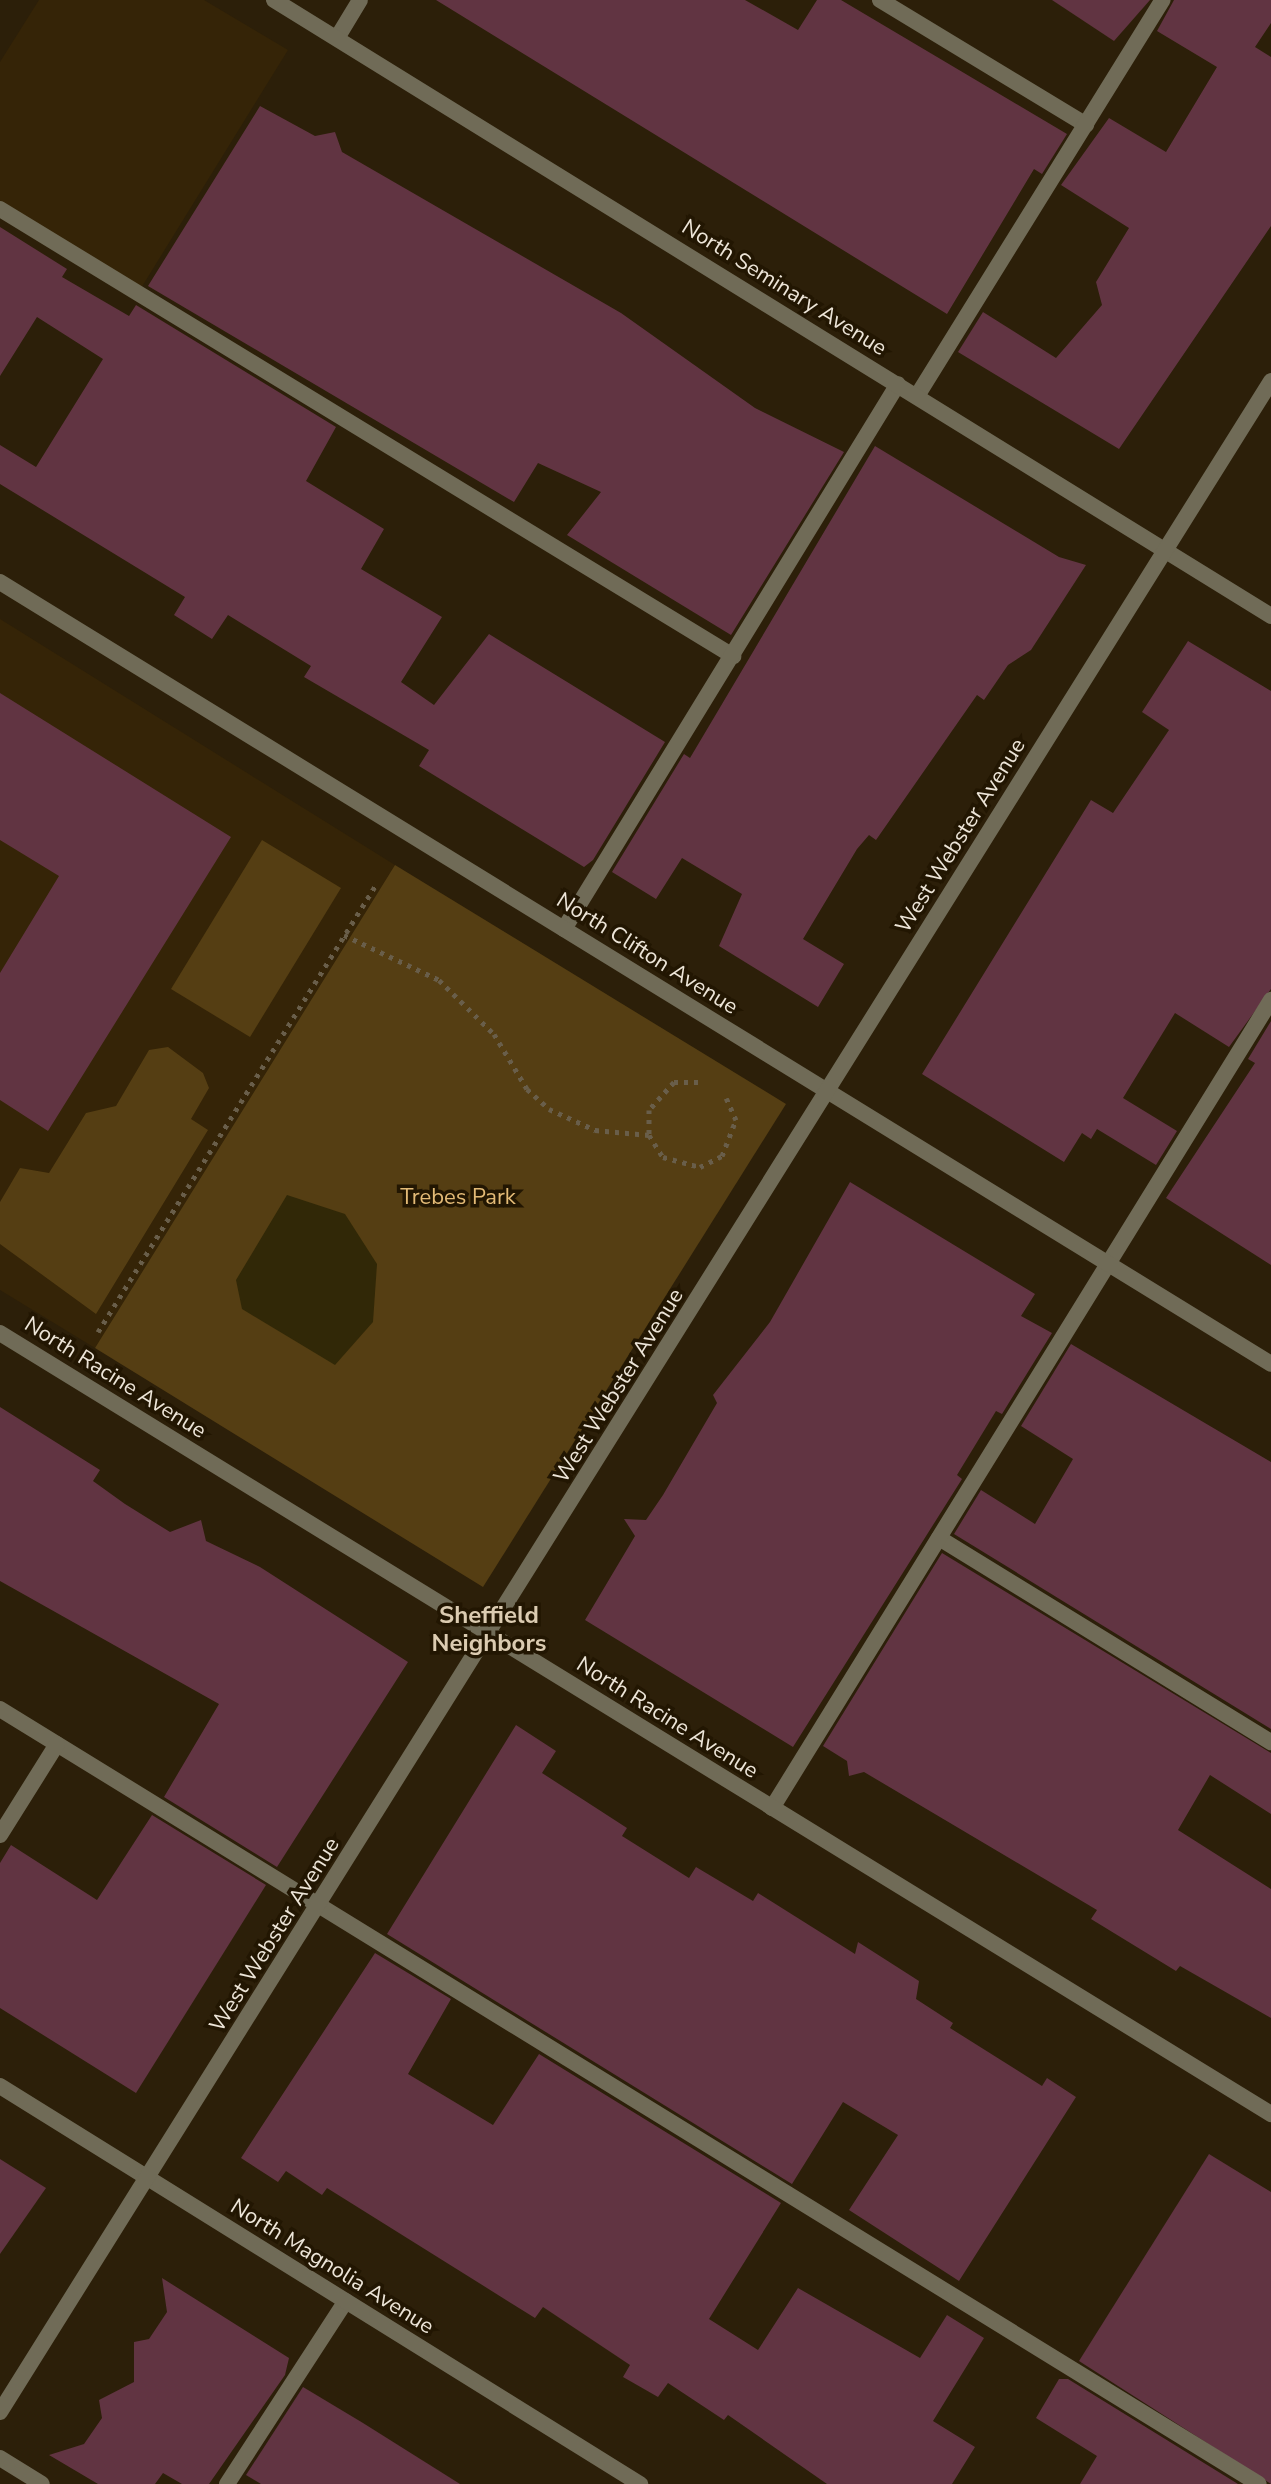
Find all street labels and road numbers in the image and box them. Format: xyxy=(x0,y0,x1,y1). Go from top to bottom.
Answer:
street label: North Seminary Avenue xyxy=(677,214,891,362)
street label: West Webster Avenue xyxy=(890,734,1032,938)
street label: North Clifton Avenue xyxy=(551,887,743,1021)
street label: West Webster Avenue xyxy=(548,1284,690,1488)
street label: North Racine Avenue xyxy=(19,1311,211,1445)
street label: North Racine Avenue xyxy=(571,1651,763,1785)
street label: West Webster Avenue xyxy=(204,1833,346,2037)
street label: North Magnolia Avenue xyxy=(225,2194,439,2340)

